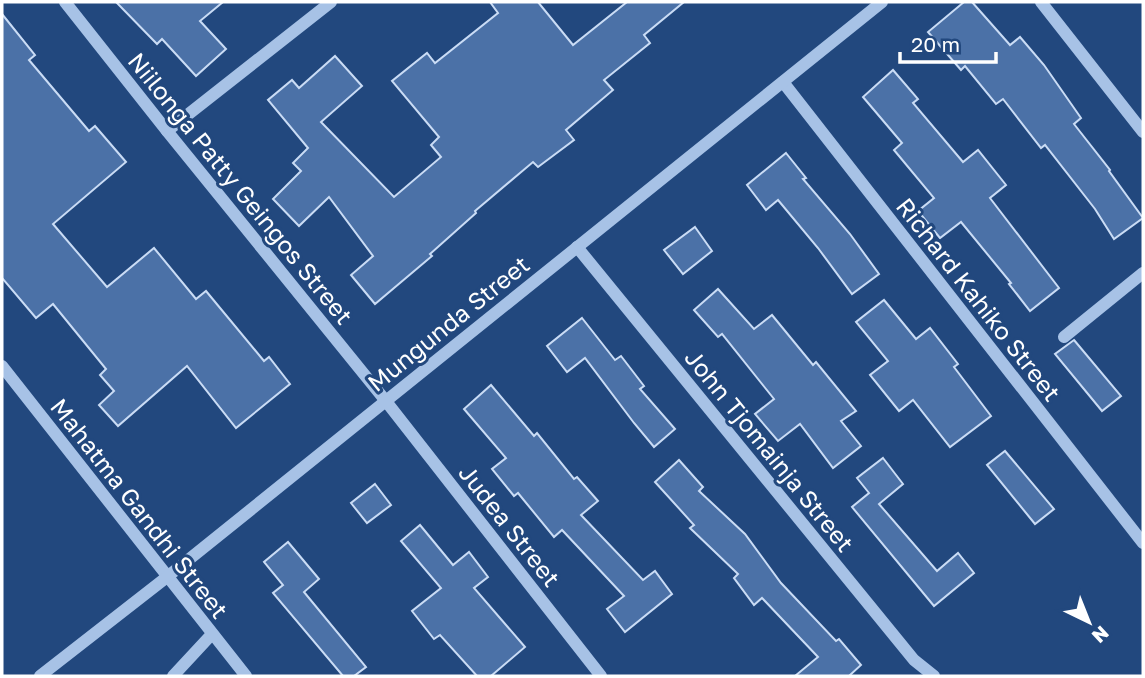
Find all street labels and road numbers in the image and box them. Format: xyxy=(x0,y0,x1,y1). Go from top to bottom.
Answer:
street label: Niilonga Patty Geingos Street xyxy=(123,47,359,329)
street label: Richard Kahiko Street xyxy=(891,192,1067,406)
street label: Mungunda Street xyxy=(361,249,535,397)
street label: John Tjomainja Street xyxy=(679,343,861,557)
street label: Mahatma Gandhi Street xyxy=(45,392,235,624)
street label: Judea Street xyxy=(453,458,567,592)

